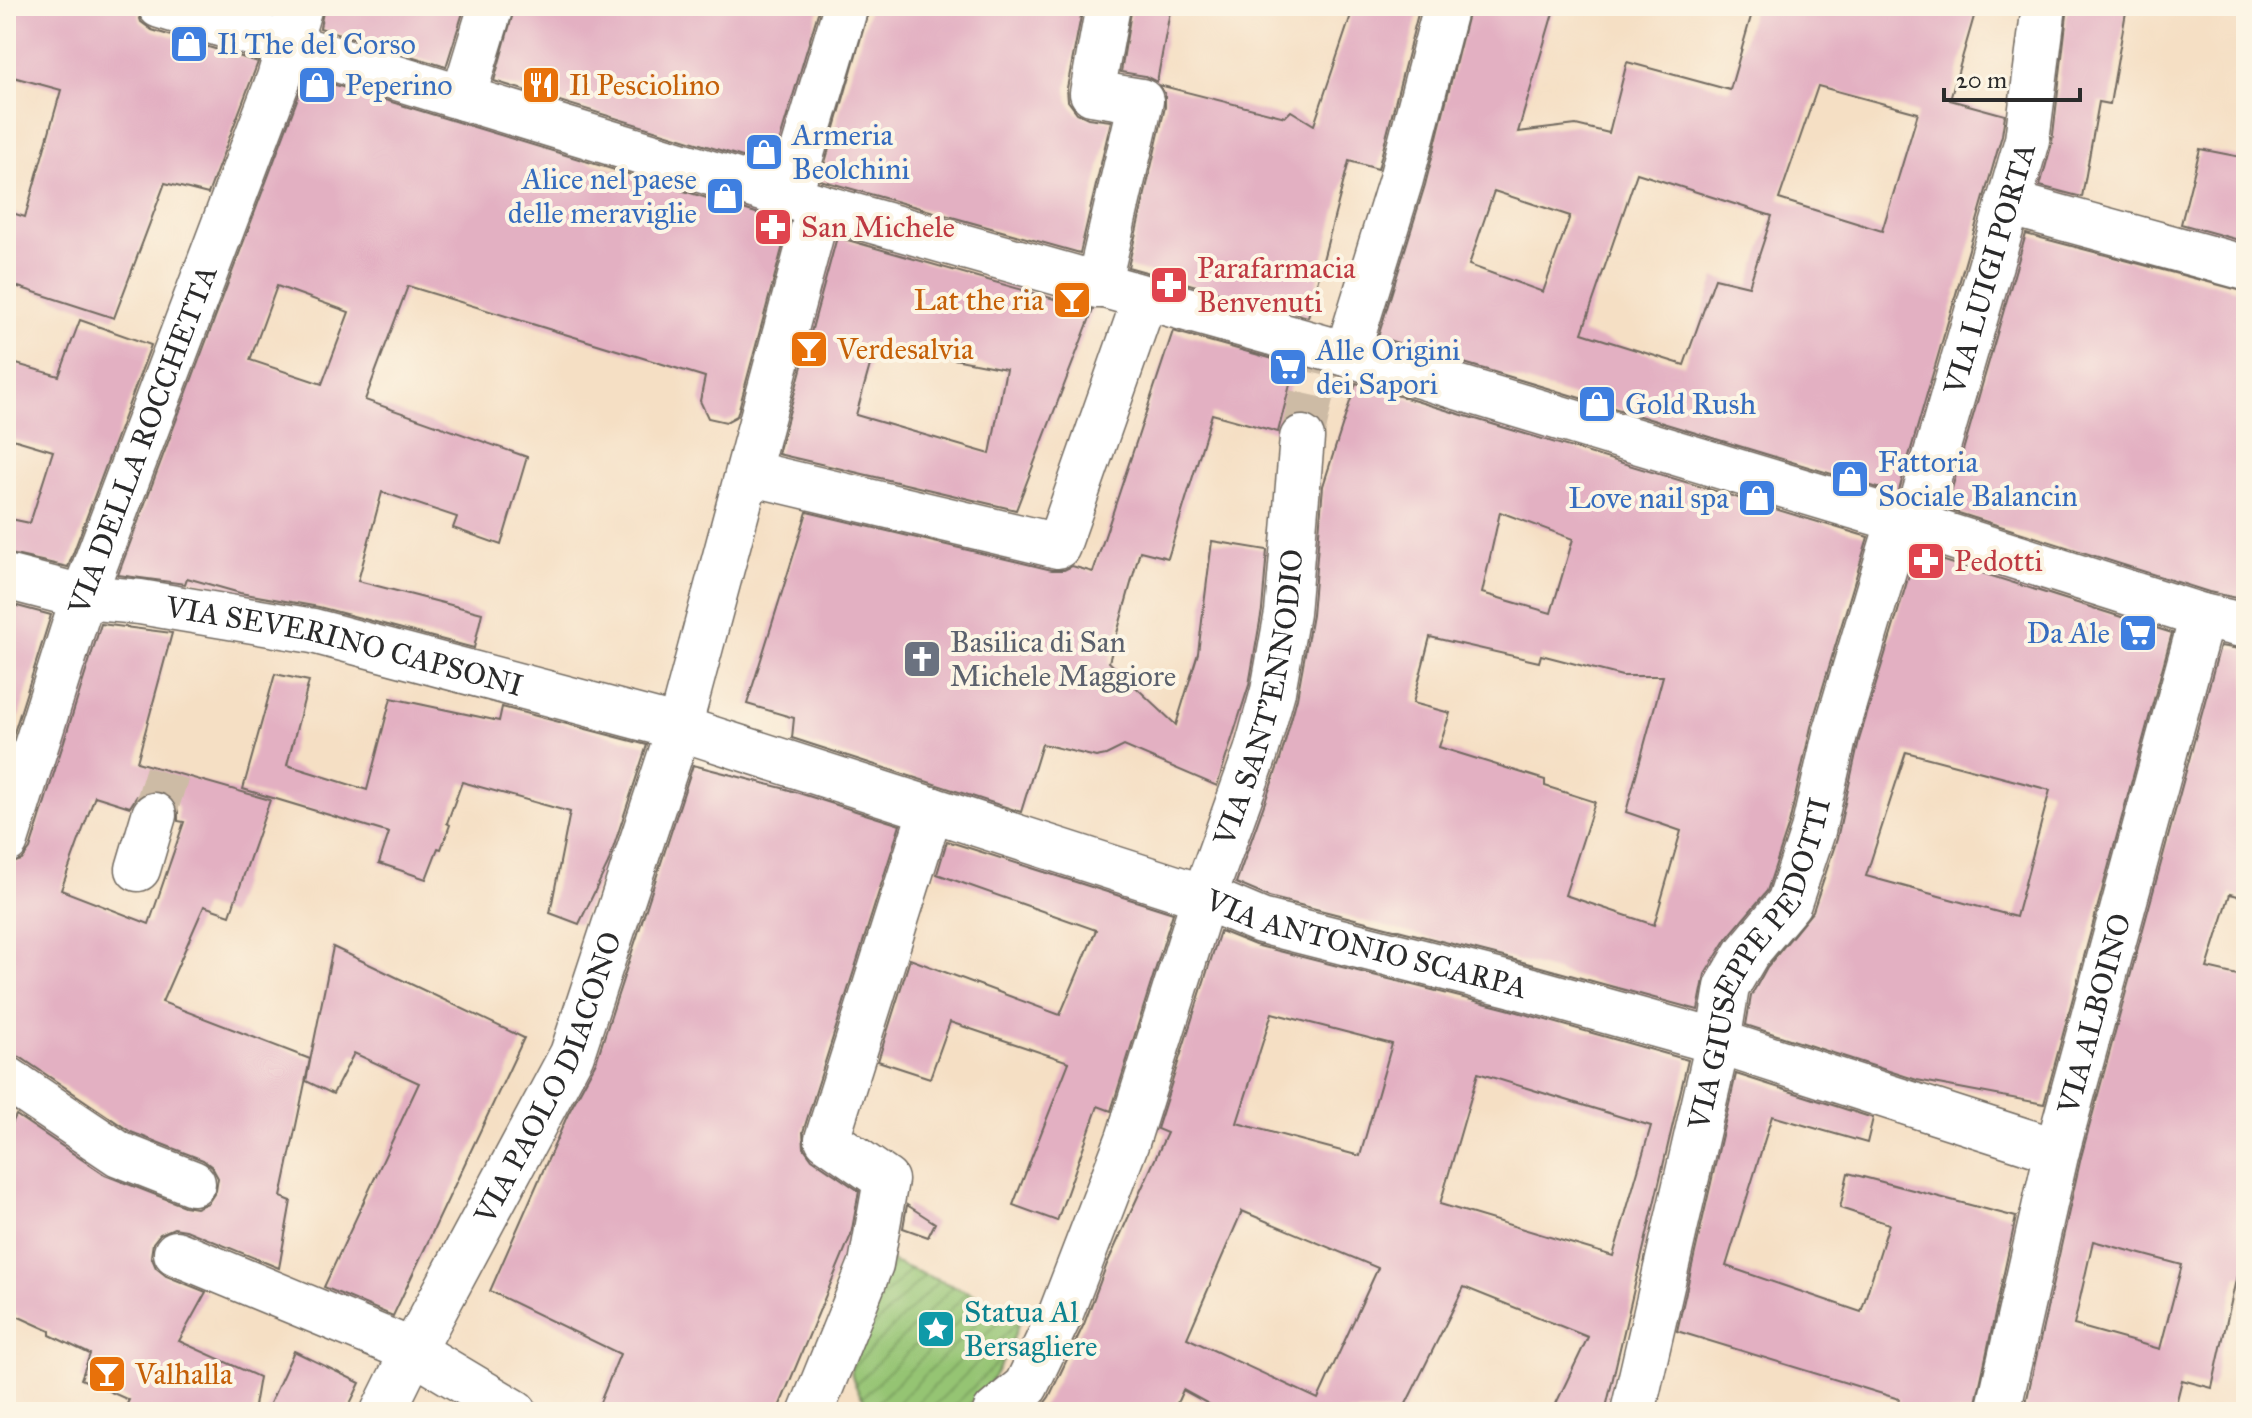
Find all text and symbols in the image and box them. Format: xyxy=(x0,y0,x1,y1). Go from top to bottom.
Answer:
shop icon: Il The del Corso xyxy=(168,23,210,65)
place label: Il The del Corso xyxy=(217,26,416,62)
scale bar xyxy=(1944,52,2080,102)
shop icon: Peperino xyxy=(296,64,338,106)
restaurant icon: Il Pesciolino xyxy=(520,64,562,106)
text: 20 m xyxy=(1956,65,2007,95)
place label: Peperino xyxy=(345,67,453,103)
place label: Il Pesciolino xyxy=(569,67,720,103)
place label: Armeria Beolchini xyxy=(790,117,910,187)
shop icon: Armeria Beolchini xyxy=(743,131,785,173)
street label: VIA LUIGI PORTA xyxy=(1936,139,2043,399)
place label: Alice nel paese delle meraviglie xyxy=(508,161,697,231)
shop icon: Alice nel paese delle meraviglie xyxy=(704,175,746,217)
pharmacy icon: San Michele xyxy=(752,206,794,248)
place label: San Michele xyxy=(801,209,955,245)
place label: Parafarmacia Benvenuti xyxy=(1197,250,1356,320)
street label: VIA DELLA ROCCHETTA xyxy=(60,260,225,619)
pharmacy icon: Parafarmacia Benvenuti xyxy=(1148,264,1190,306)
bar icon: Lat the ria xyxy=(1051,279,1093,321)
place label: Lat the ria xyxy=(914,282,1044,318)
bar icon: Verdesalvia xyxy=(788,328,830,370)
place label: Verdesalvia xyxy=(836,331,974,367)
place label: Alle Origini dei Sapori xyxy=(1314,332,1460,402)
supermarket icon: Alle Origini dei Sapori xyxy=(1267,346,1309,388)
shop icon: Gold Rush xyxy=(1576,383,1618,425)
place label: Gold Rush xyxy=(1625,386,1756,422)
place label: Fattoria Sociale Balancin xyxy=(1878,444,2078,514)
shop icon: Fattoria Sociale Balancin xyxy=(1829,458,1871,500)
shop icon: Love nail spa xyxy=(1736,477,1778,519)
place label: Love nail spa xyxy=(1568,480,1729,516)
pharmacy icon: Pedotti xyxy=(1905,540,1947,582)
place label: Pedotti xyxy=(1954,543,2043,579)
street label: VIA SANT'ENNODIO xyxy=(1206,547,1310,851)
street label: VIA SEVERINO CAPSONI xyxy=(162,588,527,704)
supermarket icon: Da Ale xyxy=(2117,612,2159,654)
place label: Da Ale xyxy=(2026,615,2110,651)
place label: Basilica di San Michele Maggiore xyxy=(950,624,1176,694)
church icon: Basilica di San Michele Maggiore xyxy=(901,638,943,680)
street label: VIA GIUSEPPE PEDOTTI xyxy=(1680,794,1838,1134)
street label: VIA ANTONIO SCARPA xyxy=(1199,881,1531,1006)
street label: VIA ALBOINO xyxy=(2050,909,2139,1119)
street label: VIA PAOLO DIACONO xyxy=(466,927,629,1230)
place label: Statua Al Bersagliere xyxy=(964,1294,1097,1364)
place icon: Statua Al Bersagliere xyxy=(915,1308,957,1350)
bar icon: Valhalla xyxy=(86,1353,128,1395)
place label: Valhalla xyxy=(134,1356,233,1392)

